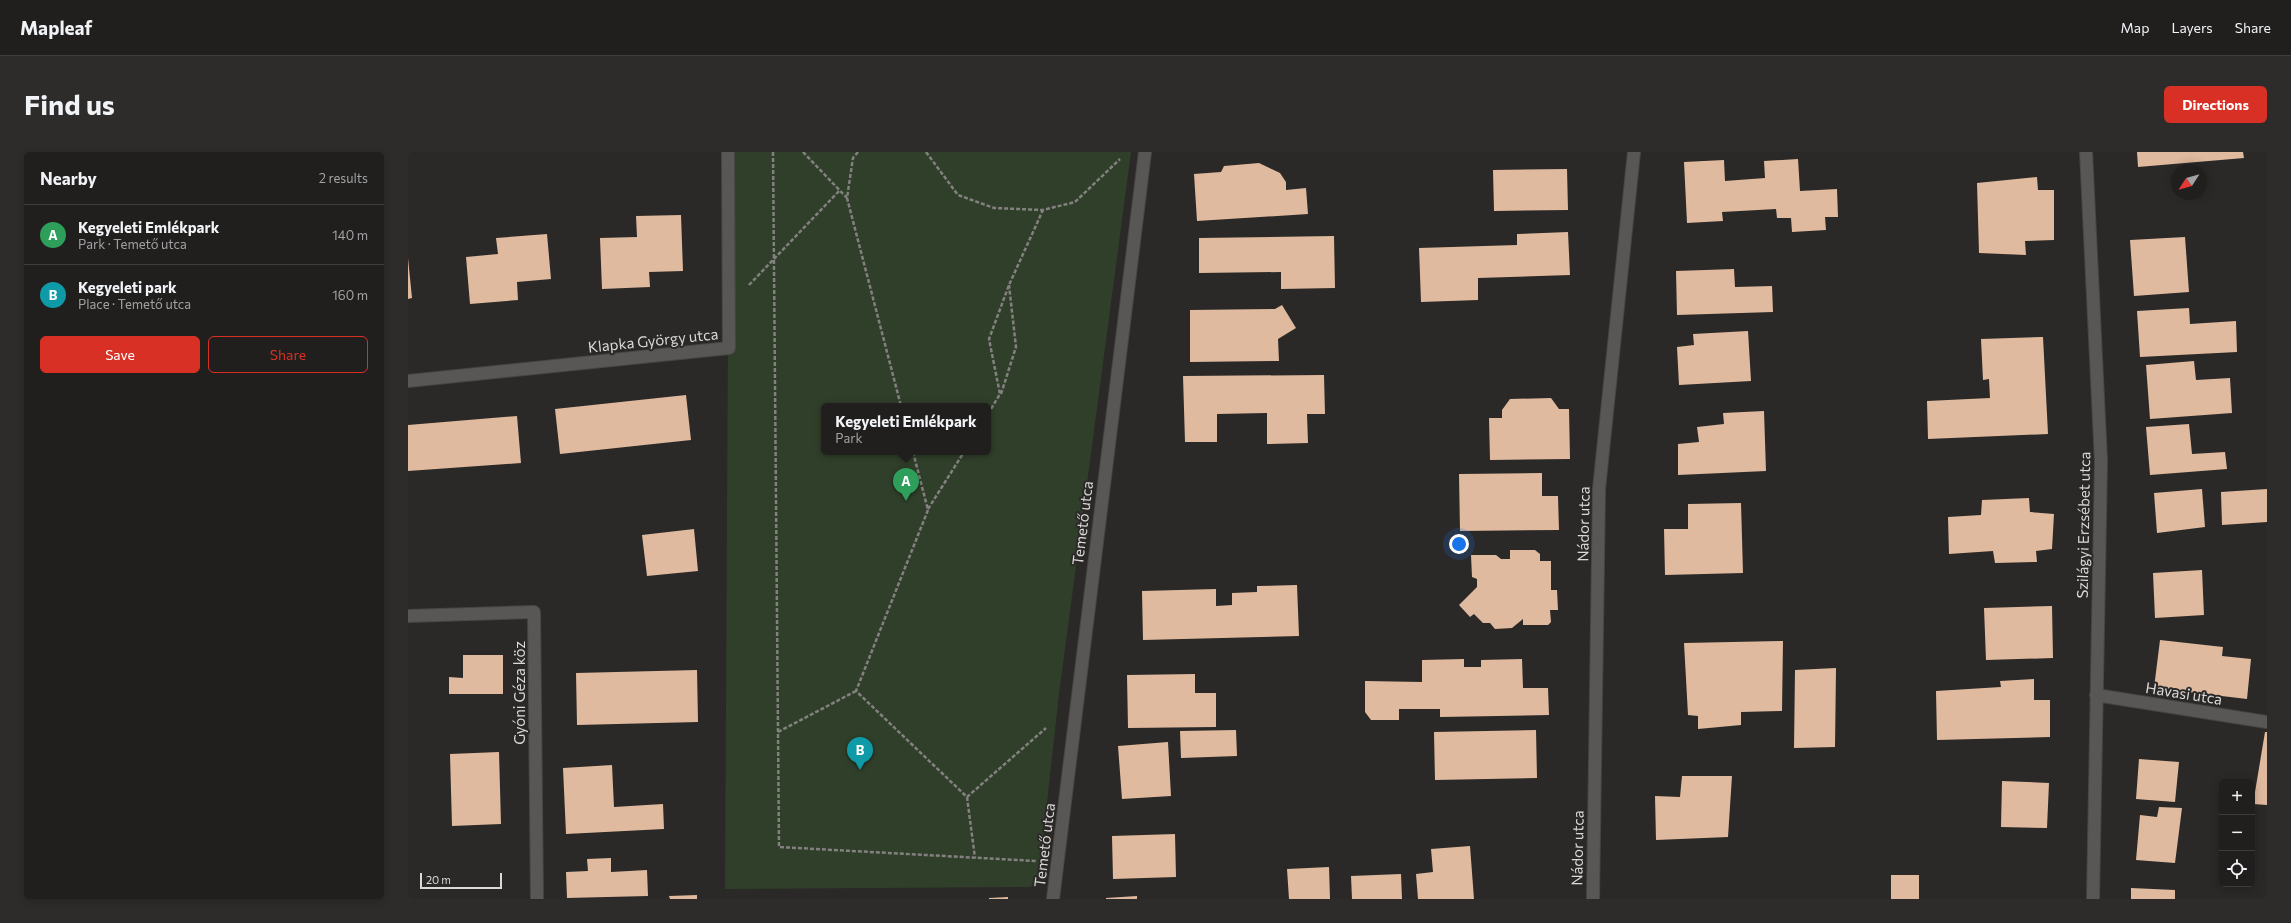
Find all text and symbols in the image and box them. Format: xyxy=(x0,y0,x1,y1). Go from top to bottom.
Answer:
text: Mapleaf xyxy=(20,16,92,39)
text: Map xyxy=(2121,19,2149,36)
text: Layers xyxy=(2171,19,2213,36)
text: Share xyxy=(2235,19,2271,36)
button: Directions xyxy=(2164,86,2267,123)
text: Find us xyxy=(24,87,115,121)
north arrow xyxy=(2171,164,2207,200)
text: Nearby xyxy=(40,168,97,189)
text: 2 results xyxy=(319,170,368,186)
text: Kegyeleti Emlékpark xyxy=(78,218,219,236)
text: A xyxy=(48,227,58,243)
text: 140 m xyxy=(332,227,368,243)
text: Park · Temető utca xyxy=(78,236,187,252)
text: Kegyeleti park xyxy=(78,278,177,296)
text: B xyxy=(49,287,57,303)
text: 160 m xyxy=(332,287,368,303)
text: Place · Temető utca xyxy=(78,296,191,312)
street label: Klapka György utca xyxy=(587,324,719,356)
button: Save xyxy=(40,336,200,373)
button: Share xyxy=(208,336,368,373)
popup xyxy=(821,403,991,455)
text: Kegyeleti Emlékpark xyxy=(835,412,977,430)
text: Park xyxy=(835,430,863,446)
street label: Szilágyi Erzsébet utca xyxy=(2073,451,2093,599)
pin: A xyxy=(893,468,919,501)
street label: Temető utca xyxy=(1068,480,1096,566)
street label: Nádor utca xyxy=(1573,486,1593,562)
your location xyxy=(1449,534,1469,554)
street label: Gyóni Géza köz xyxy=(510,641,528,745)
street label: Havasi utca xyxy=(2144,678,2224,708)
pin: B xyxy=(847,737,873,770)
map controls xyxy=(2219,779,2255,887)
button: + xyxy=(2219,779,2255,815)
street label: Temető utca xyxy=(1030,802,1058,888)
street label: Nádor utca xyxy=(1567,810,1587,886)
button: − xyxy=(2219,815,2255,851)
button: locate xyxy=(2219,851,2255,887)
scale bar xyxy=(420,871,502,890)
text: 20 m xyxy=(426,873,451,886)

